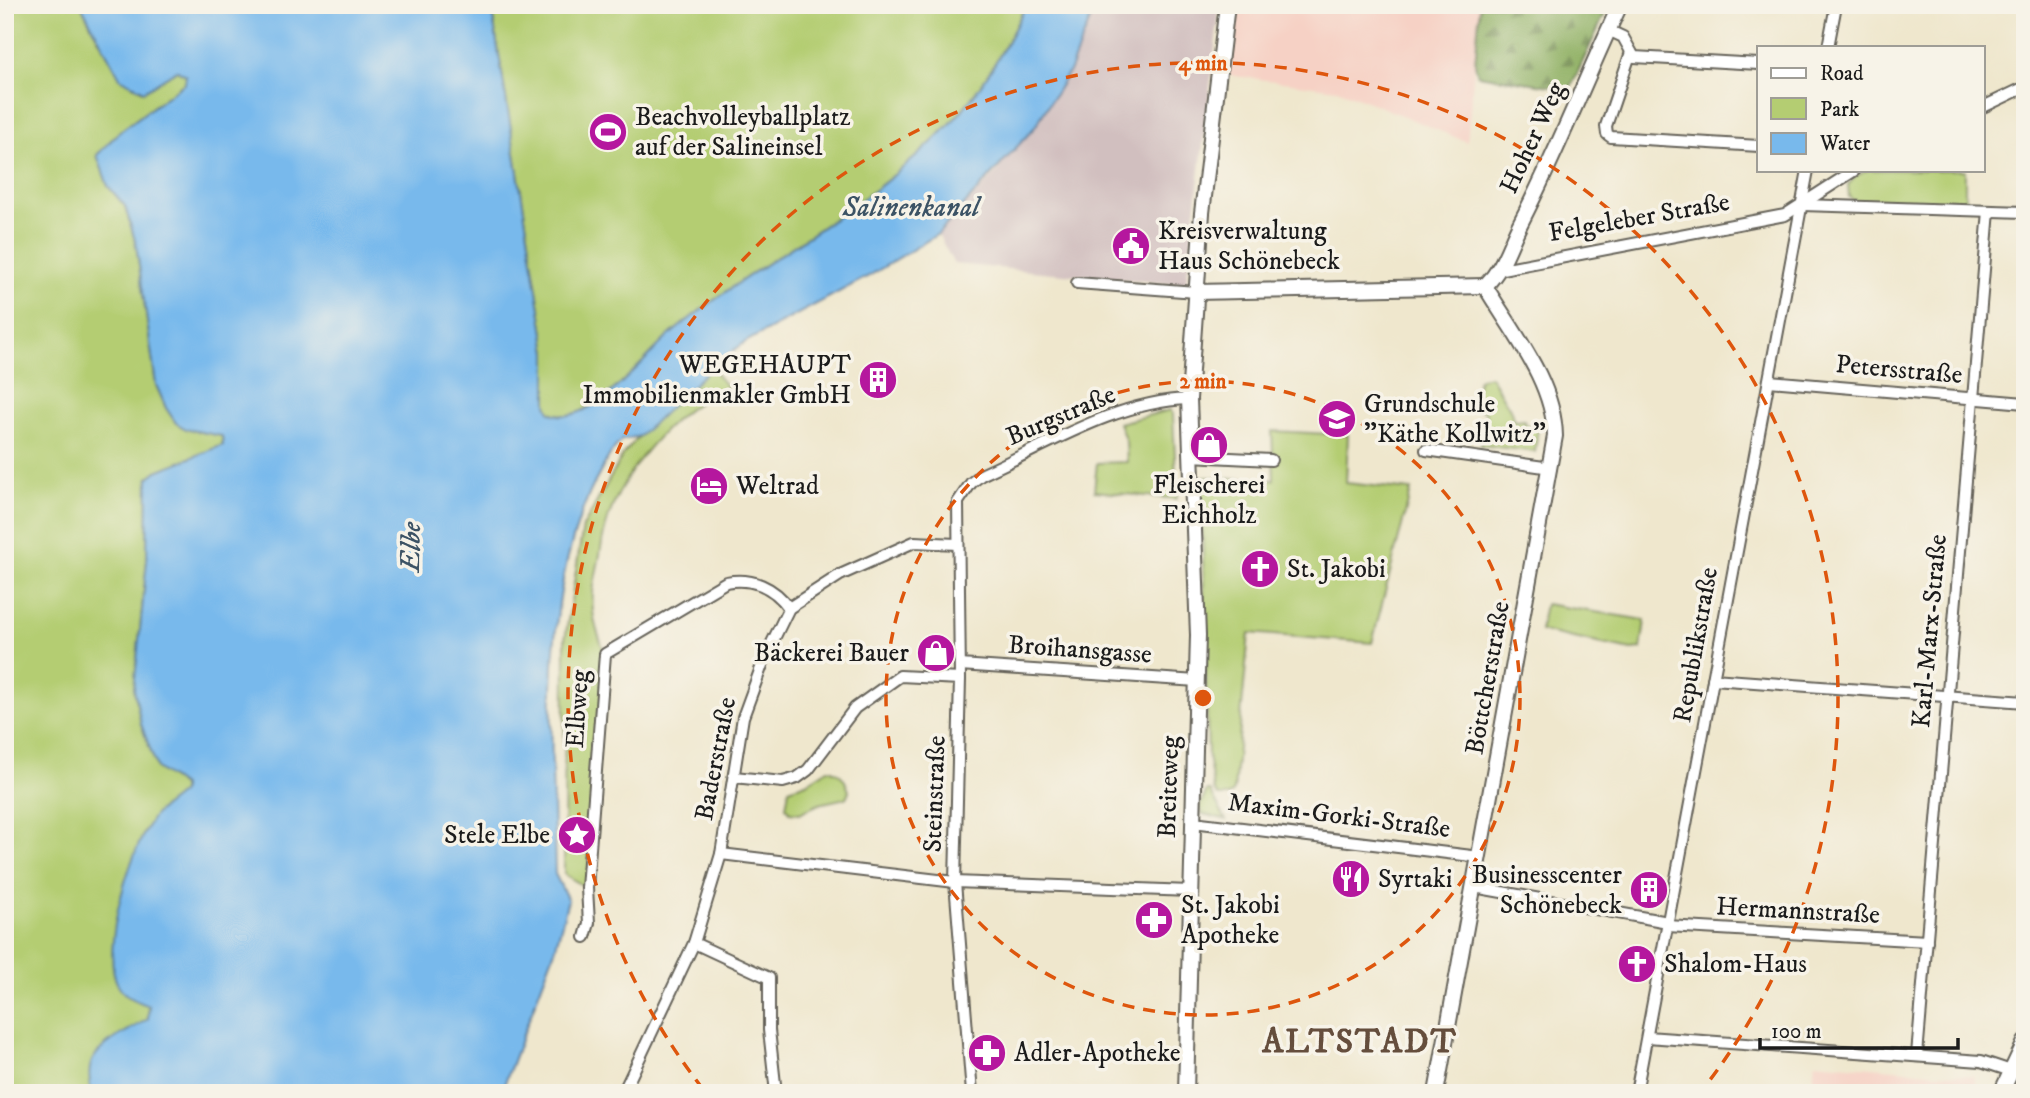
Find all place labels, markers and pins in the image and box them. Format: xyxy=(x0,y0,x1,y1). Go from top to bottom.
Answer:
place label: Beachvolleyballplatz auf der Salineinsel xyxy=(635,101,851,164)
sports icon: Beachvolleyballplatz auf der Salineinsel xyxy=(587,111,629,153)
place label: Kreisverwaltung Haus Schönebeck xyxy=(1158,215,1340,278)
public building icon: Kreisverwaltung Haus Schönebeck xyxy=(1110,225,1152,267)
place label: WEGEHAUPT Immobilienmakler GmbH xyxy=(582,349,851,412)
building icon: WEGEHAUPT Immobilienmakler GmbH xyxy=(857,359,899,401)
place label: Grundschule "Käthe Kollwitz" xyxy=(1364,388,1546,451)
school or university icon: Grundschule "Käthe Kollwitz" xyxy=(1316,398,1358,440)
shop icon: Fleischerei Eichholz xyxy=(1188,424,1230,466)
hotel icon: Weltrad xyxy=(688,465,730,507)
place label: Fleischerei Eichholz xyxy=(1153,469,1265,532)
place label: Weltrad xyxy=(735,470,819,503)
church icon: St. Jakobi xyxy=(1239,548,1281,590)
place label: St. Jakobi xyxy=(1287,553,1386,586)
shop icon: Bäckerei Bauer xyxy=(915,632,957,674)
place label: Bäckerei Bauer xyxy=(754,637,909,670)
centre of rings xyxy=(1191,686,1215,710)
place icon: Stele Elbe xyxy=(556,814,598,856)
place label: Stele Elbe xyxy=(444,819,550,852)
restaurant icon: Syrtaki xyxy=(1330,858,1372,900)
place label: Businesscenter Schönebeck xyxy=(1472,859,1622,922)
place label: Syrtaki xyxy=(1378,863,1452,896)
building icon: Businesscenter Schönebeck xyxy=(1628,869,1670,911)
place label: St. Jakobi Apotheke xyxy=(1181,889,1280,952)
pharmacy icon: St. Jakobi Apotheke xyxy=(1133,899,1175,941)
church icon: Shalom-Haus xyxy=(1616,943,1658,985)
place label: Shalom-Haus xyxy=(1664,948,1807,981)
pharmacy icon: Adler-Apotheke xyxy=(966,1032,1008,1074)
place label: Adler-Apotheke xyxy=(1014,1037,1181,1070)

